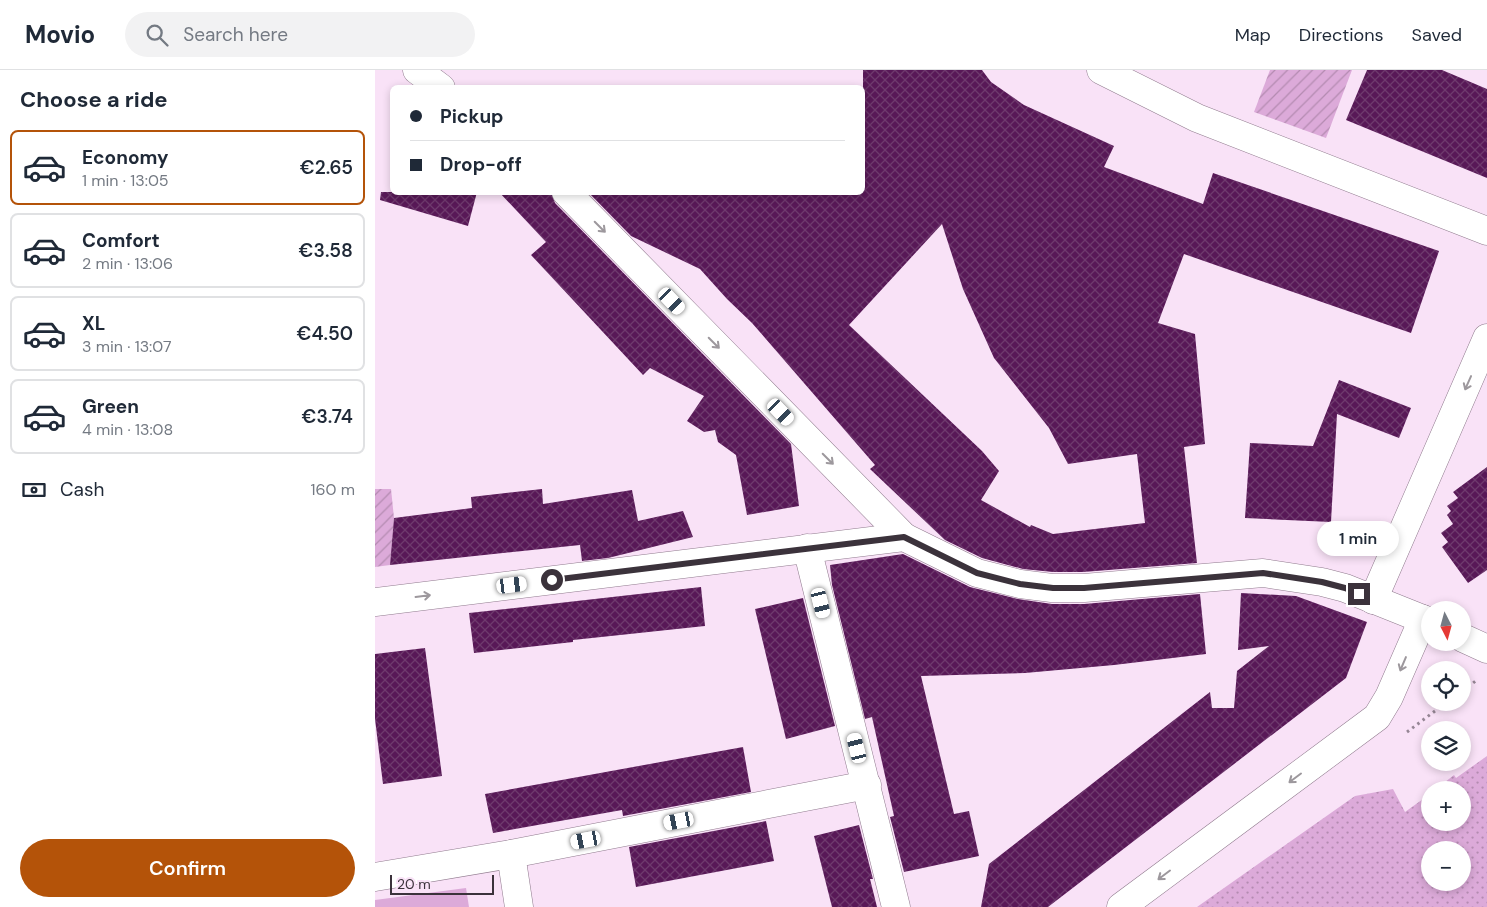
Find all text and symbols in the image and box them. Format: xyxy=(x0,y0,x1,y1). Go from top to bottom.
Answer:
search box xyxy=(125,12,475,57)
text: Movio xyxy=(25,19,95,50)
icon: search xyxy=(143,21,171,49)
text: Search here xyxy=(183,22,288,47)
text: Map xyxy=(1235,23,1271,47)
text: Directions xyxy=(1299,23,1384,47)
text: Saved xyxy=(1412,23,1462,47)
text: Choose a ride xyxy=(20,85,168,114)
text: Pickup xyxy=(440,104,504,129)
icon: car xyxy=(22,145,67,190)
text: Economy xyxy=(82,145,169,170)
text: Drop-off xyxy=(440,152,522,177)
text: €2.65 xyxy=(300,155,353,180)
text: 1 min · 13:05 xyxy=(82,170,169,191)
one-way arrow xyxy=(594,221,606,233)
icon: car xyxy=(22,228,67,273)
text: Comfort xyxy=(82,228,160,253)
text: €3.58 xyxy=(299,238,353,263)
text: 2 min · 13:06 xyxy=(82,253,173,274)
car xyxy=(656,285,687,317)
icon: car xyxy=(22,311,67,356)
text: XL xyxy=(82,311,105,336)
text: €4.50 xyxy=(296,321,353,346)
text: 3 min · 13:07 xyxy=(82,336,172,357)
one-way arrow xyxy=(708,337,720,349)
one-way arrow xyxy=(1462,375,1472,390)
icon: car xyxy=(22,394,67,439)
text: Green xyxy=(82,394,139,419)
car xyxy=(765,396,796,428)
text: €3.74 xyxy=(302,404,353,429)
text: 4 min · 13:08 xyxy=(82,419,173,440)
one-way arrow xyxy=(822,453,834,465)
icon: cash xyxy=(20,476,48,504)
text: Cash xyxy=(60,477,104,502)
text: 160 m xyxy=(311,479,355,500)
callout: 1 min xyxy=(1318,522,1400,556)
text: 1 min xyxy=(1339,528,1377,549)
route start xyxy=(541,569,563,591)
car xyxy=(496,576,527,594)
route end xyxy=(1348,583,1370,605)
car xyxy=(810,587,831,619)
one-way arrow xyxy=(415,591,431,601)
north arrow xyxy=(1421,601,1471,651)
map controls xyxy=(1421,601,1471,891)
one-way arrow xyxy=(1398,656,1408,671)
button: locate xyxy=(1421,661,1471,711)
button: layers xyxy=(1421,721,1471,771)
car xyxy=(846,732,867,764)
one-way arrow xyxy=(1288,773,1302,783)
button: + xyxy=(1421,781,1471,831)
car xyxy=(662,811,695,831)
car xyxy=(569,830,602,850)
button: Confirm xyxy=(20,839,355,897)
button: − xyxy=(1421,841,1471,891)
one-way arrow xyxy=(1157,870,1171,880)
scale bar xyxy=(390,872,494,895)
text: 20 m xyxy=(397,875,431,893)

